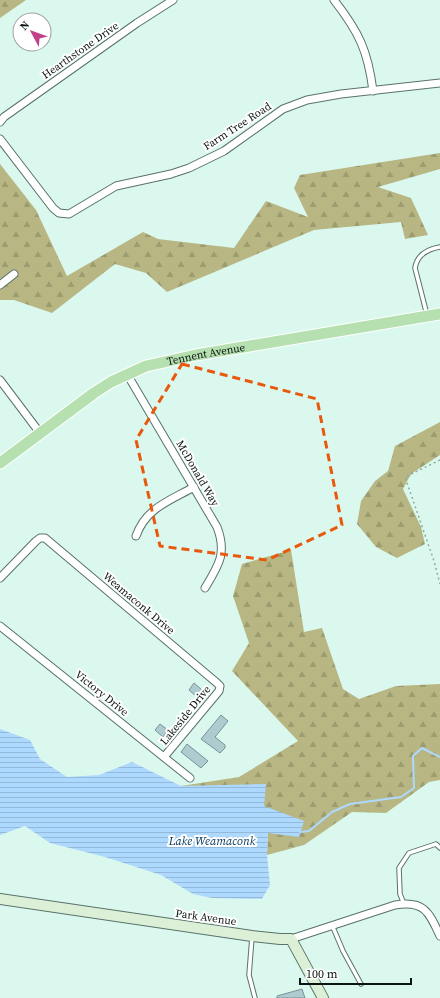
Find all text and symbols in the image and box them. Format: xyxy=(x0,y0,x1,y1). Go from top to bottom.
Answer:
north arrow xyxy=(12,12,52,52)
text: N xyxy=(17,18,33,34)
street label: Hearthstone Drive xyxy=(39,18,122,82)
street label: Farm Tree Road xyxy=(201,98,275,154)
street label: Tennent Avenue xyxy=(165,340,247,369)
street label: McDonald Way xyxy=(173,438,223,509)
street label: Weamaconk Drive xyxy=(100,569,178,638)
street label: Victory Drive xyxy=(72,667,132,720)
street label: Lakeside Drive xyxy=(157,682,214,748)
water label: Lake Weamaconk xyxy=(168,833,256,849)
street label: Park Avenue xyxy=(175,906,238,929)
scale bar xyxy=(300,960,411,986)
text: 100 m xyxy=(306,966,338,982)

